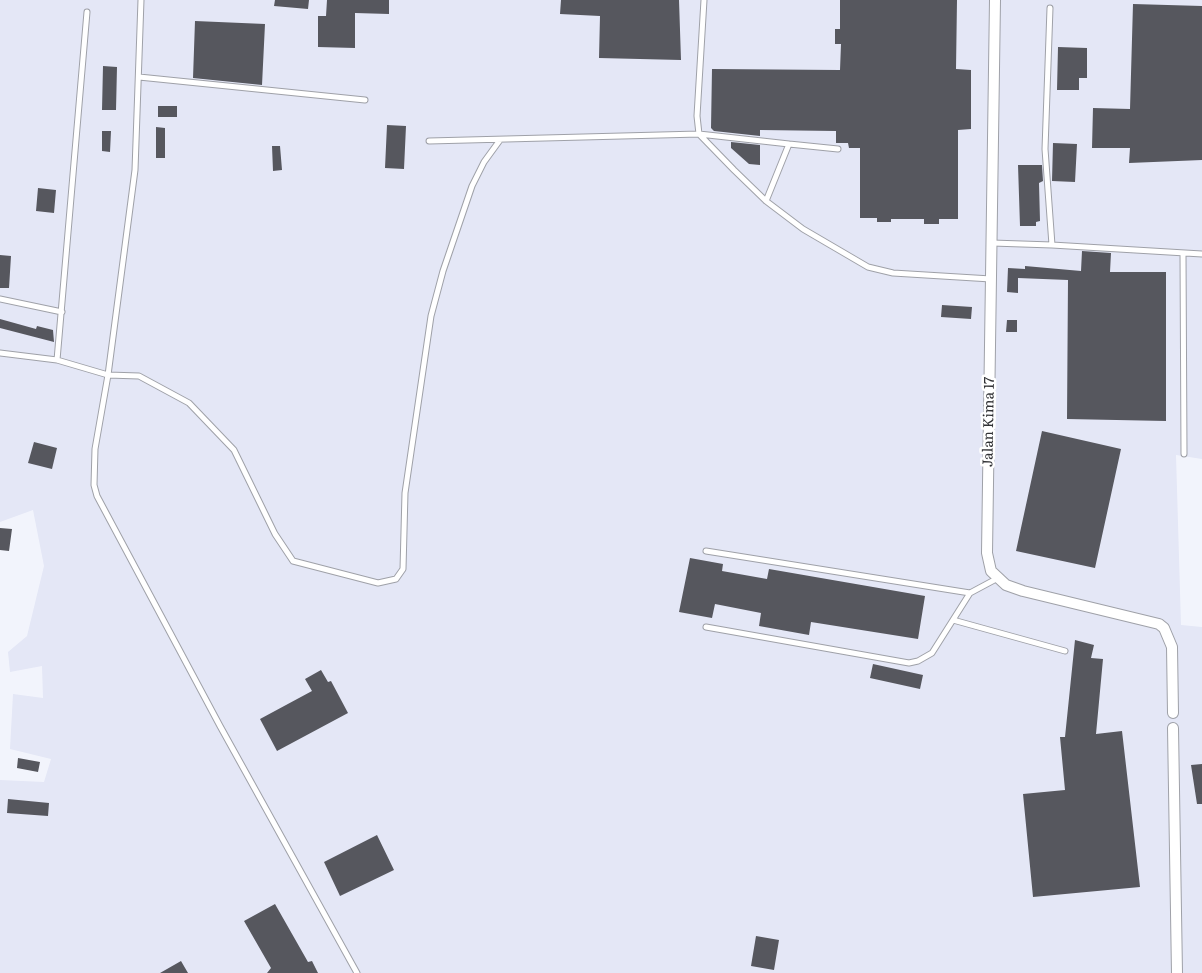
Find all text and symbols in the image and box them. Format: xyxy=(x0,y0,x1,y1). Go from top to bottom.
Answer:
street label: Jalan Kima 17 xyxy=(980,377,998,467)

